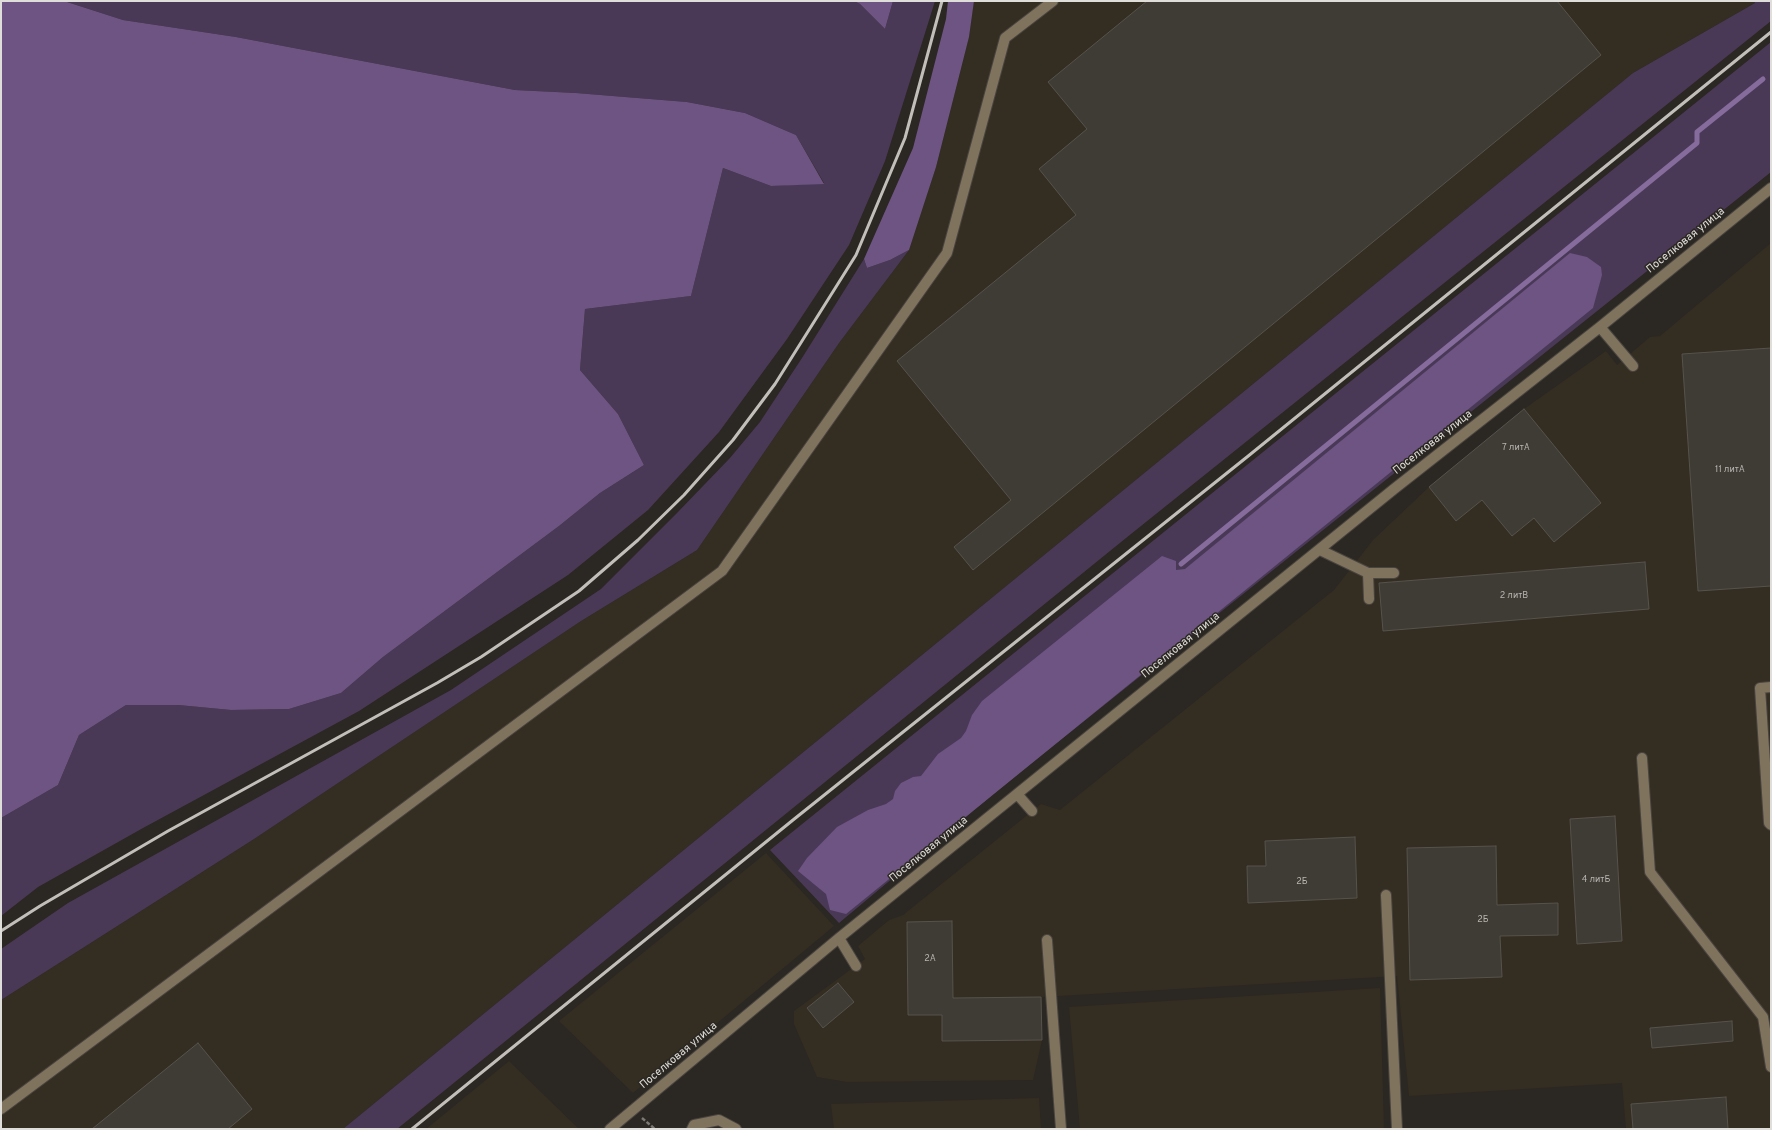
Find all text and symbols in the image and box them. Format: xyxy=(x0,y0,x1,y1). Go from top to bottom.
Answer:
street label: Поселковая улица xyxy=(1644,205,1728,277)
street label: Поселковая улица xyxy=(1391,408,1475,478)
house number: 7 литА xyxy=(1502,443,1530,453)
house number: 11 литА xyxy=(1715,465,1745,475)
house number: 2 литВ xyxy=(1500,591,1528,601)
street label: Поселковая улица xyxy=(1139,610,1223,682)
street label: Поселковая улица xyxy=(887,814,971,886)
house number: 4 литБ xyxy=(1582,875,1610,885)
house number: 2Б xyxy=(1296,877,1308,887)
house number: 2Б xyxy=(1477,915,1489,925)
house number: 2А xyxy=(924,954,936,964)
street label: Поселковая улица xyxy=(638,1020,720,1092)

